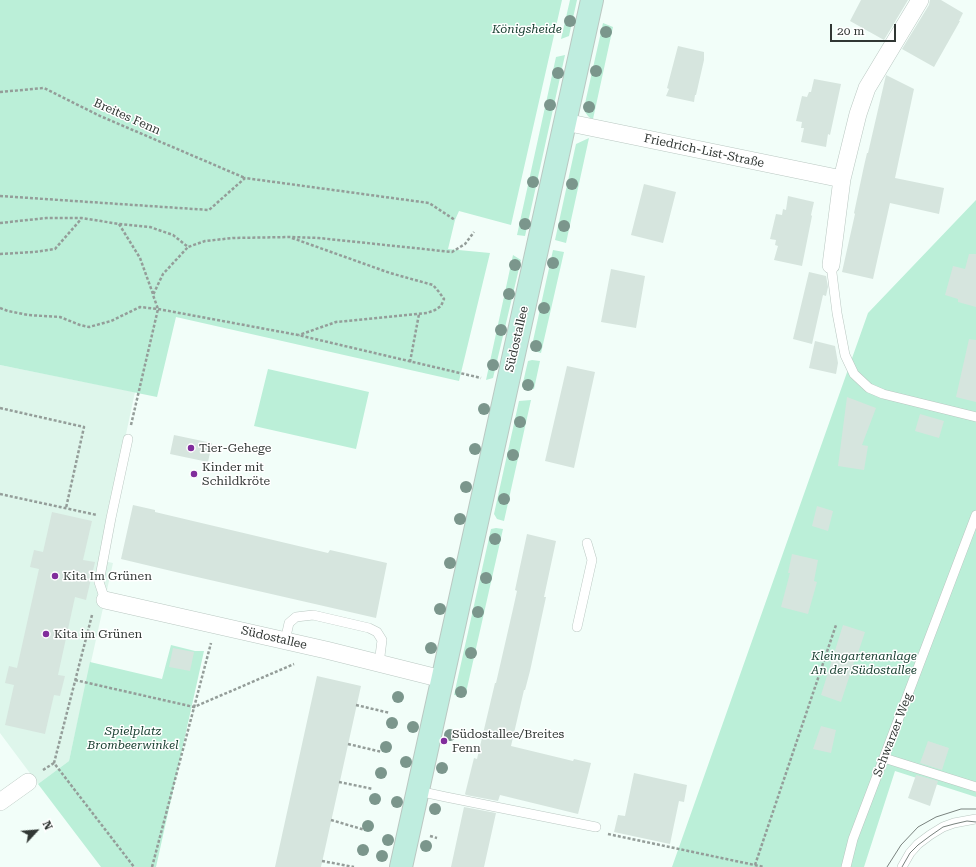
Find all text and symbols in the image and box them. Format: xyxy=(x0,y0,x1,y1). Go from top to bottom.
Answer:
scale bar xyxy=(832,16,898,42)
park label: Königsheide xyxy=(492,22,562,36)
text: 20 m xyxy=(837,24,864,38)
street label: Breites Fenn xyxy=(91,96,163,138)
street label: Friedrich-List-Straße xyxy=(642,131,766,171)
street label: Südostallee xyxy=(502,305,532,373)
place label: Tier-Gehege xyxy=(199,441,271,455)
marker: Tier-Gehege xyxy=(186,443,196,453)
place label: Kinder mit Schildkröte xyxy=(202,460,270,488)
marker: Kinder mit Schildkröte xyxy=(189,469,199,479)
place label: Kita Im Grünen xyxy=(63,569,152,583)
marker: Kita Im Grünen xyxy=(50,571,60,581)
street label: Südostallee xyxy=(240,623,308,653)
place label: Kita im Grünen xyxy=(54,627,142,641)
marker: Kita im Grünen xyxy=(41,629,51,639)
park label: Kleingartenanlage An der Südostallee xyxy=(811,649,917,677)
street label: Schwarzer Weg xyxy=(870,691,916,779)
park label: Spielplatz Brombeerwinkel xyxy=(87,724,179,752)
place label: Südostallee/Breites Fenn xyxy=(452,727,564,755)
marker: Südostallee/Breites Fenn xyxy=(439,736,449,746)
north arrow xyxy=(16,811,56,851)
text: N xyxy=(40,819,55,832)

